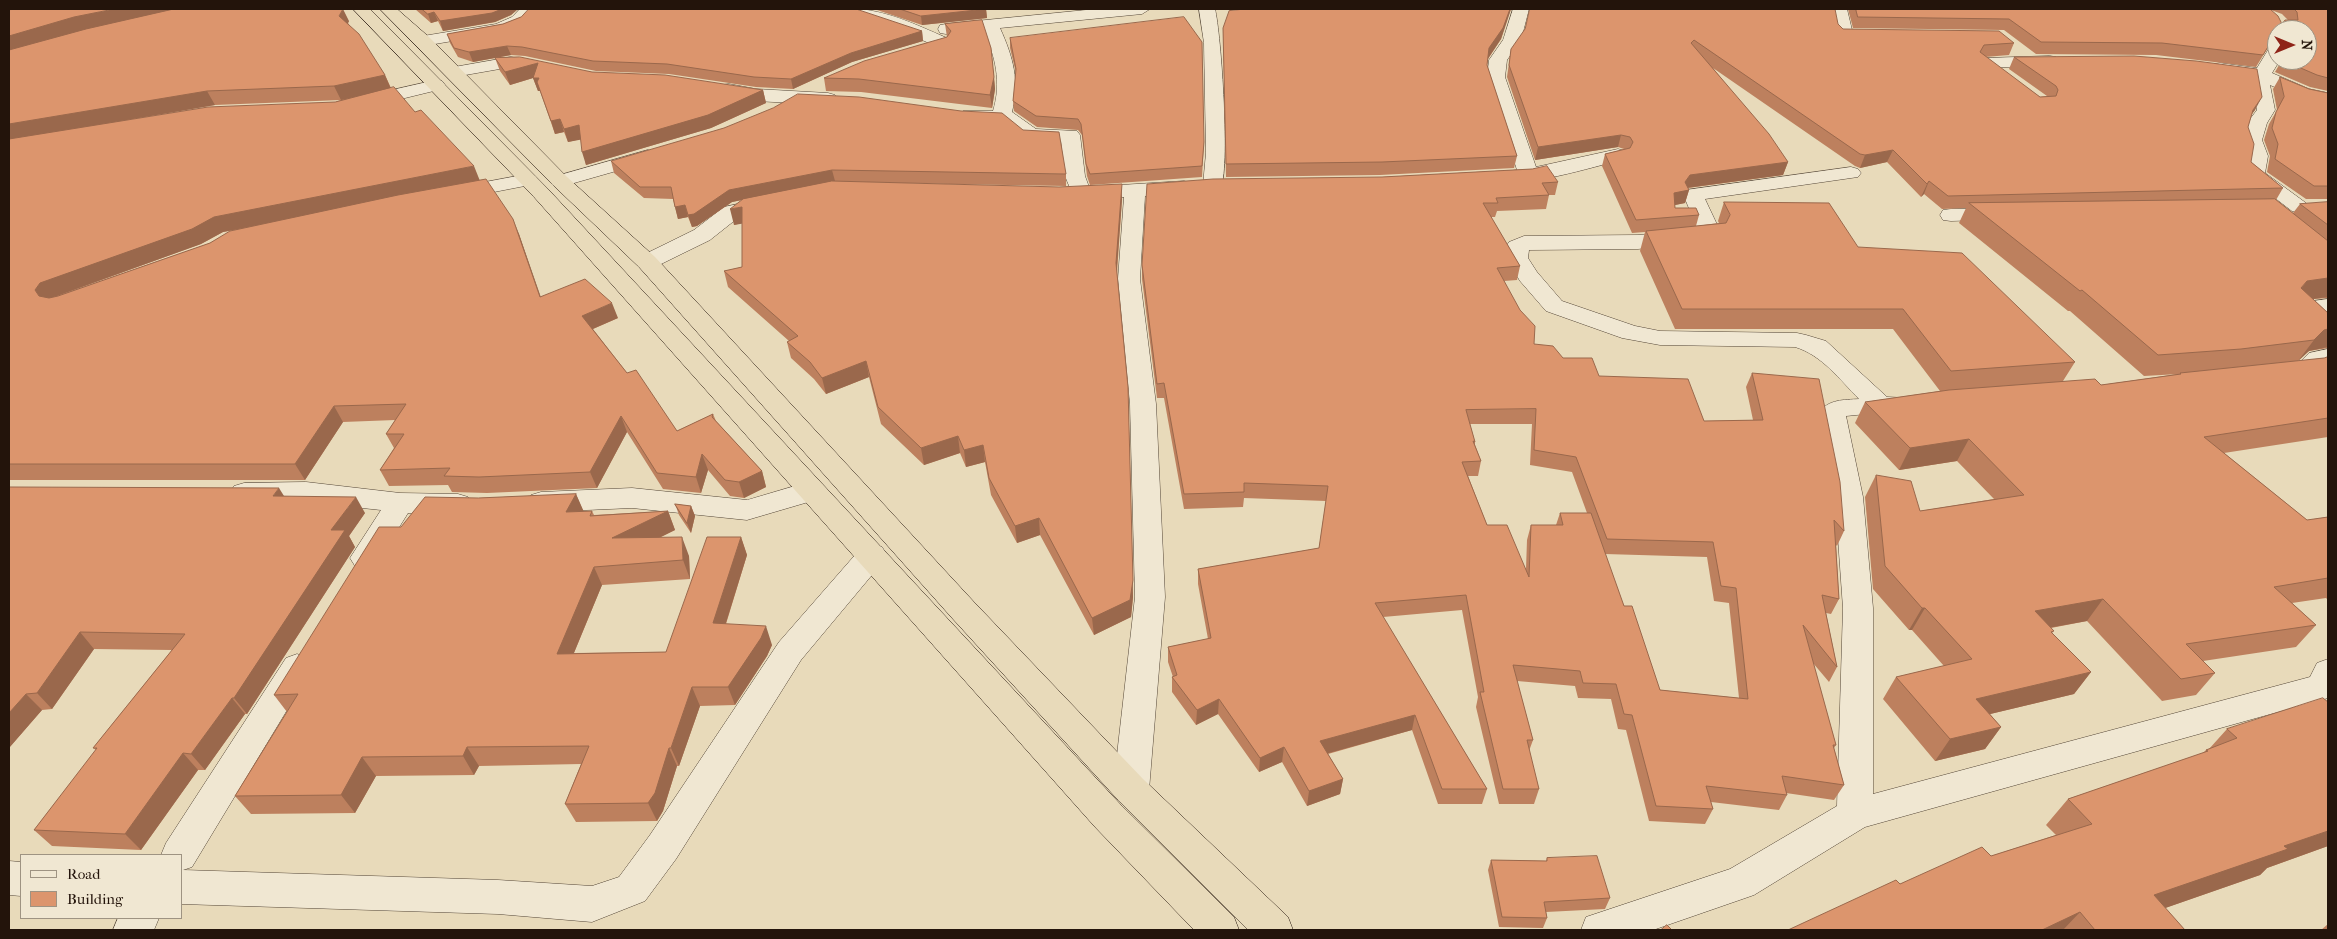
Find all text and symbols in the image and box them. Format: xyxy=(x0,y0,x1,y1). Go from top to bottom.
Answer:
north arrow xyxy=(2267,20,2317,70)
text: N xyxy=(2298,40,2315,50)
legend xyxy=(20,854,182,919)
text: Road xyxy=(67,865,100,883)
text: Building xyxy=(67,890,123,908)

